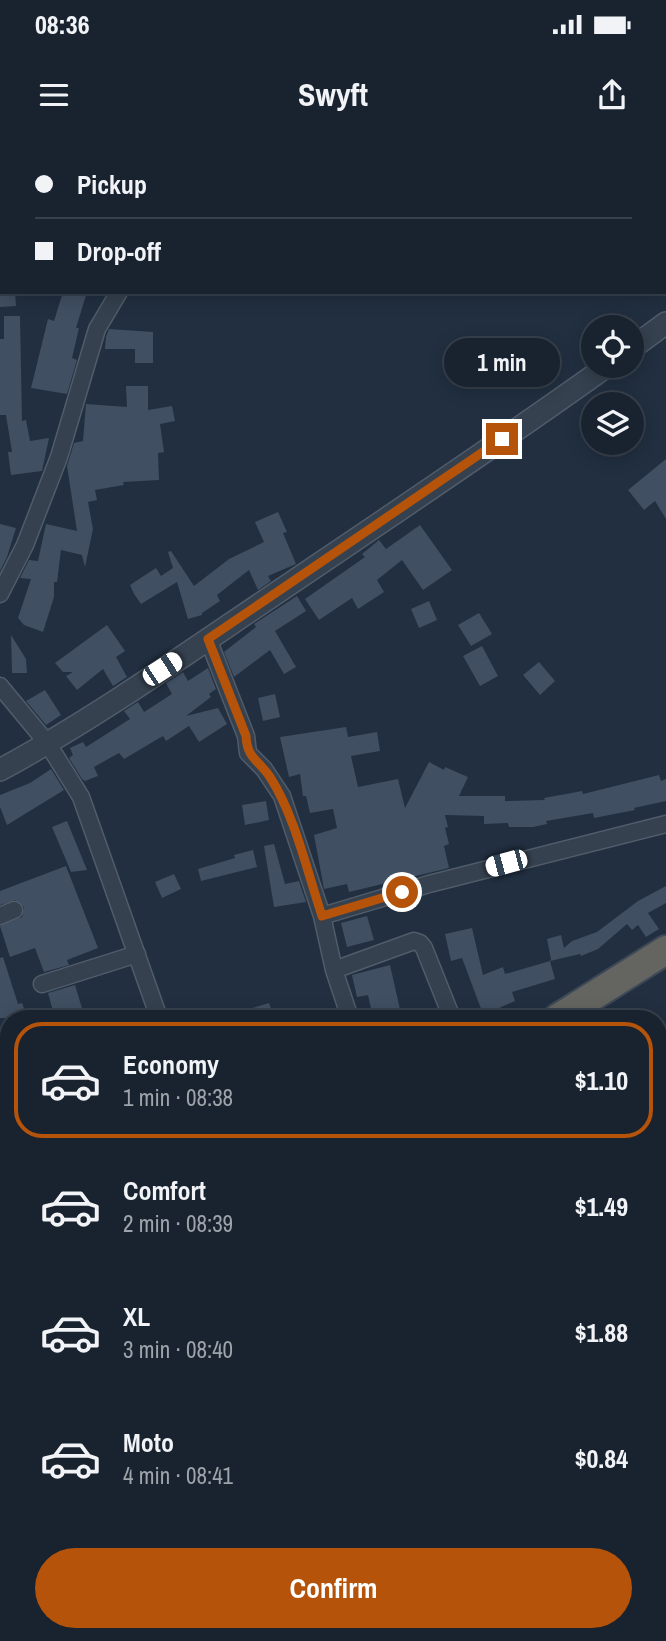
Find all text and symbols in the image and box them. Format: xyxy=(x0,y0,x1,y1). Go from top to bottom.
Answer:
text: 08:36 xyxy=(35,7,90,42)
text: Swyft xyxy=(298,73,368,116)
icon: menu xyxy=(35,76,73,114)
icon: share xyxy=(593,76,631,114)
text: Pickup xyxy=(77,167,147,202)
text: Drop-off xyxy=(77,234,161,269)
map controls xyxy=(581,315,644,455)
button: locate xyxy=(581,315,644,378)
callout: 1 min xyxy=(444,338,560,386)
text: 1 min xyxy=(477,347,527,378)
button: layers xyxy=(581,392,644,455)
route end xyxy=(486,423,518,455)
car xyxy=(139,649,186,689)
car xyxy=(483,847,530,879)
route start xyxy=(386,876,418,908)
text: Economy xyxy=(123,1047,219,1082)
icon: car xyxy=(39,1049,102,1112)
text: $1.10 xyxy=(575,1063,628,1098)
text: 1 min · 08:38 xyxy=(123,1082,233,1113)
text: Comfort xyxy=(123,1173,206,1208)
icon: car xyxy=(39,1175,102,1238)
text: $1.49 xyxy=(575,1189,628,1224)
text: 2 min · 08:39 xyxy=(123,1208,233,1239)
text: XL xyxy=(123,1299,150,1334)
icon: car xyxy=(39,1301,102,1364)
text: $1.88 xyxy=(575,1315,628,1350)
text: 3 min · 08:40 xyxy=(123,1334,233,1365)
text: Moto xyxy=(123,1425,174,1460)
icon: car xyxy=(39,1427,102,1490)
text: $0.84 xyxy=(575,1441,628,1476)
text: 4 min · 08:41 xyxy=(123,1460,233,1491)
button: Confirm xyxy=(35,1548,632,1628)

